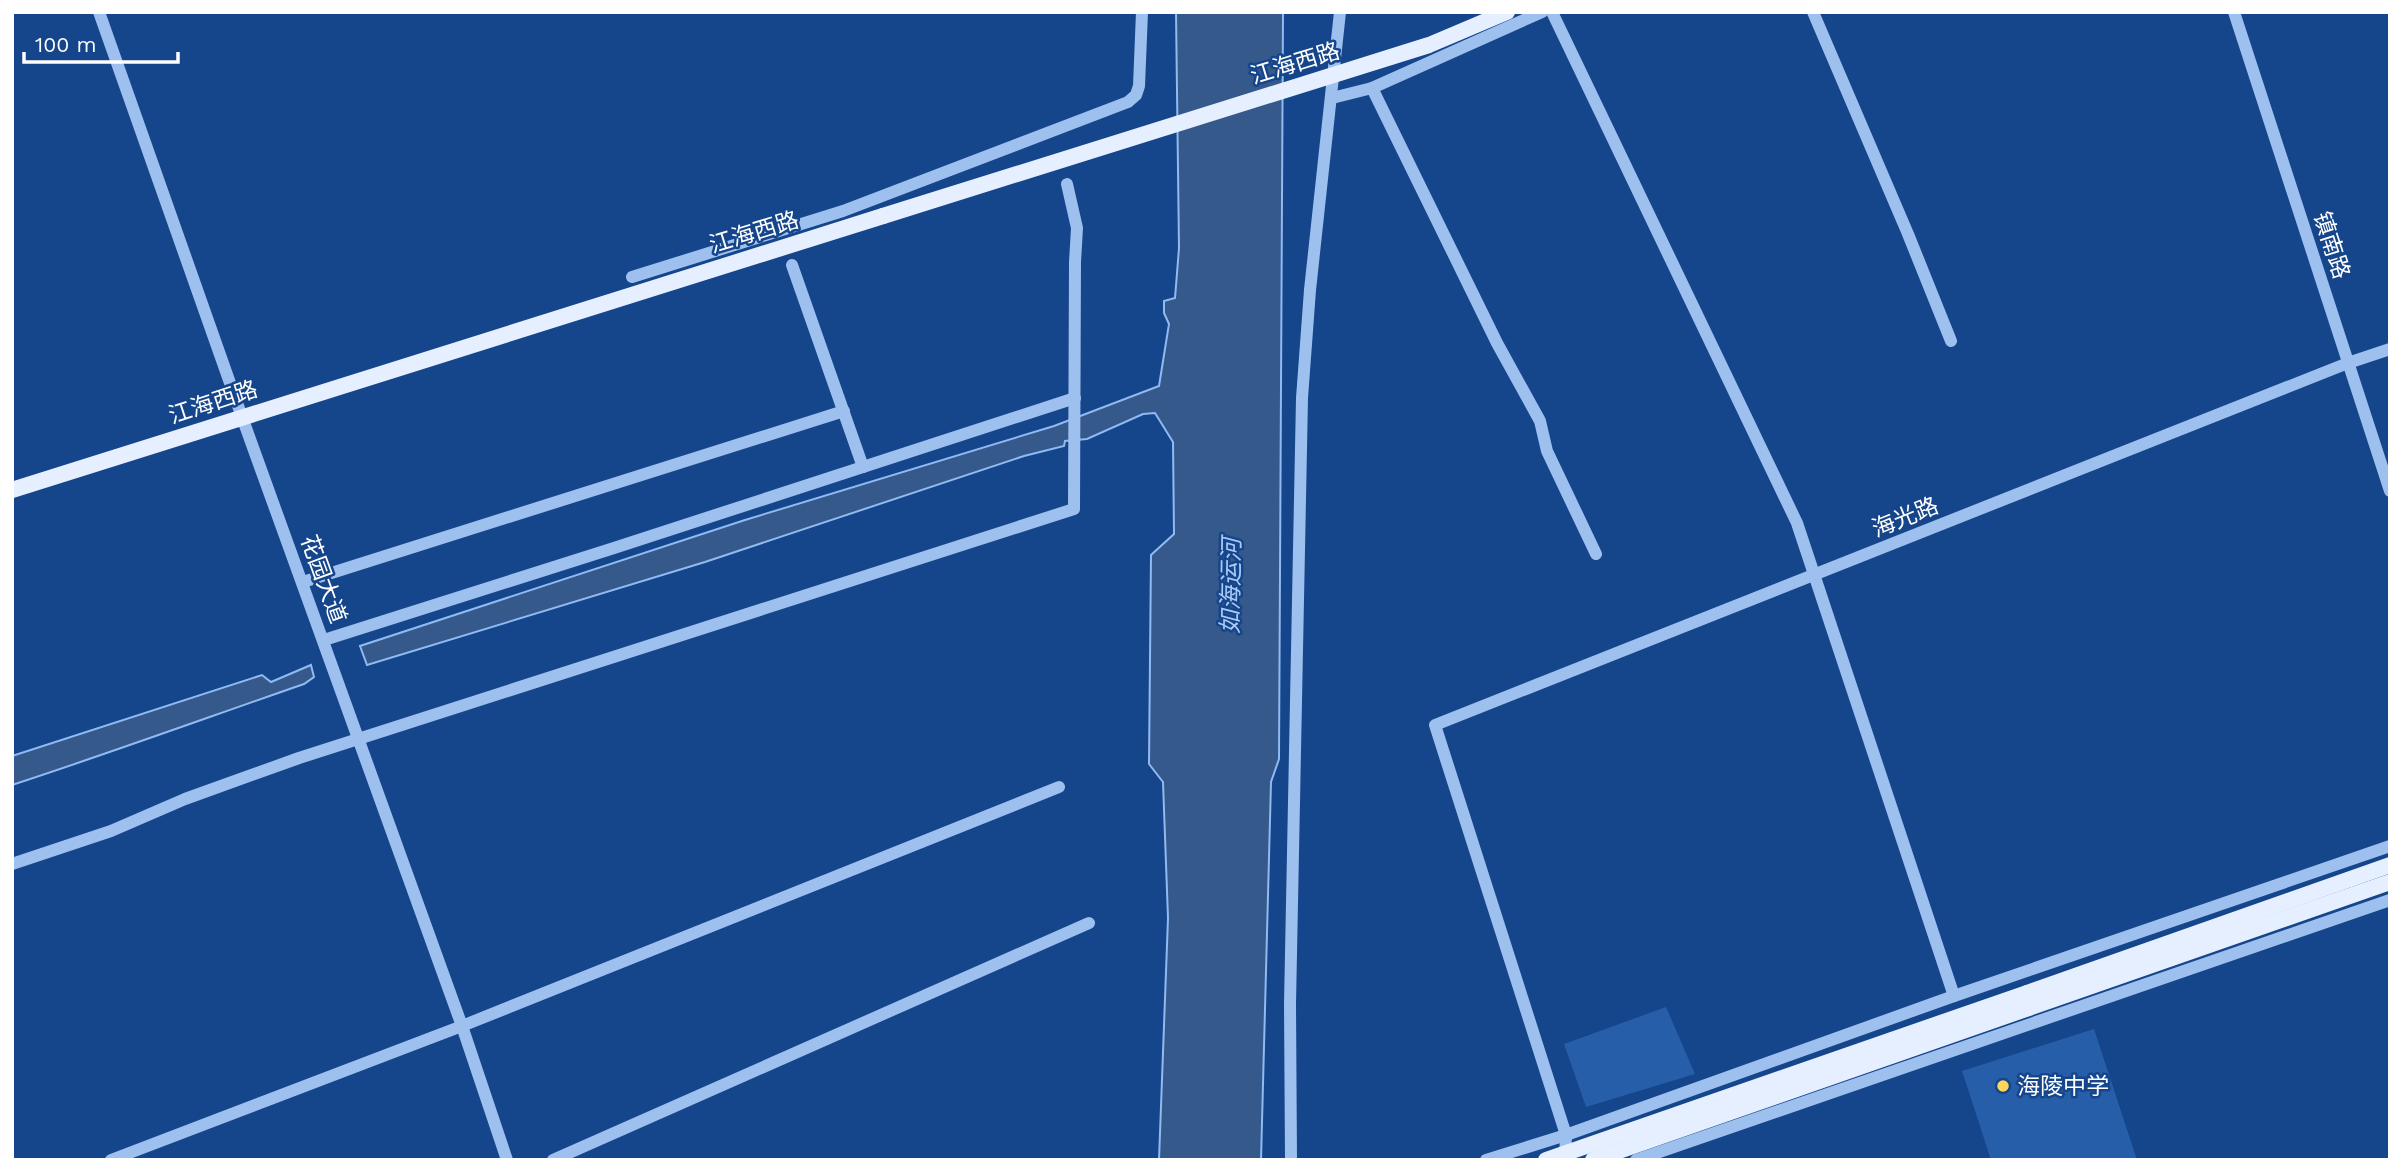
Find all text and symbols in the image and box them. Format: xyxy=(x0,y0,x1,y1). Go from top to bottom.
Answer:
scale bar xyxy=(24,21,178,65)
text: 100 m xyxy=(35,32,97,57)
street label: 江海西路 xyxy=(1247,37,1343,90)
street label: 江海西路 xyxy=(706,206,802,259)
street label: 镇南路 xyxy=(2308,208,2355,282)
street label: 江海西路 xyxy=(165,375,261,430)
street label: 海光路 xyxy=(1868,492,1942,543)
street label: 花园大道 xyxy=(295,531,352,627)
water label: 如海运河 xyxy=(1216,534,1246,634)
place label: 海陵中学 xyxy=(2017,1073,2109,1100)
marker: 海陵中学 xyxy=(1995,1078,2011,1094)

